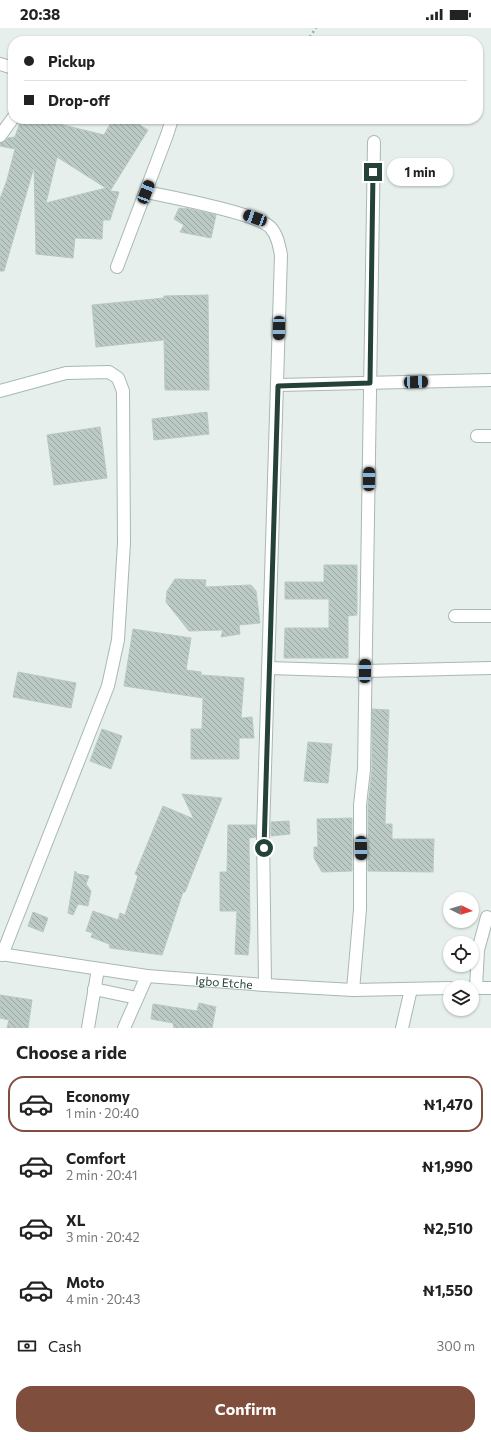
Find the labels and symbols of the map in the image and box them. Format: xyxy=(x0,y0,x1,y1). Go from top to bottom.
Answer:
callout: 1 min xyxy=(387,158,453,186)
route end xyxy=(364,163,382,181)
car xyxy=(136,179,156,205)
car xyxy=(242,208,268,228)
car xyxy=(273,316,285,340)
car xyxy=(404,376,428,388)
car xyxy=(363,467,375,491)
car xyxy=(359,659,371,683)
car xyxy=(355,836,367,860)
route start xyxy=(255,839,273,857)
north arrow xyxy=(443,892,479,928)
street label: Igbo Etche xyxy=(195,973,253,991)

